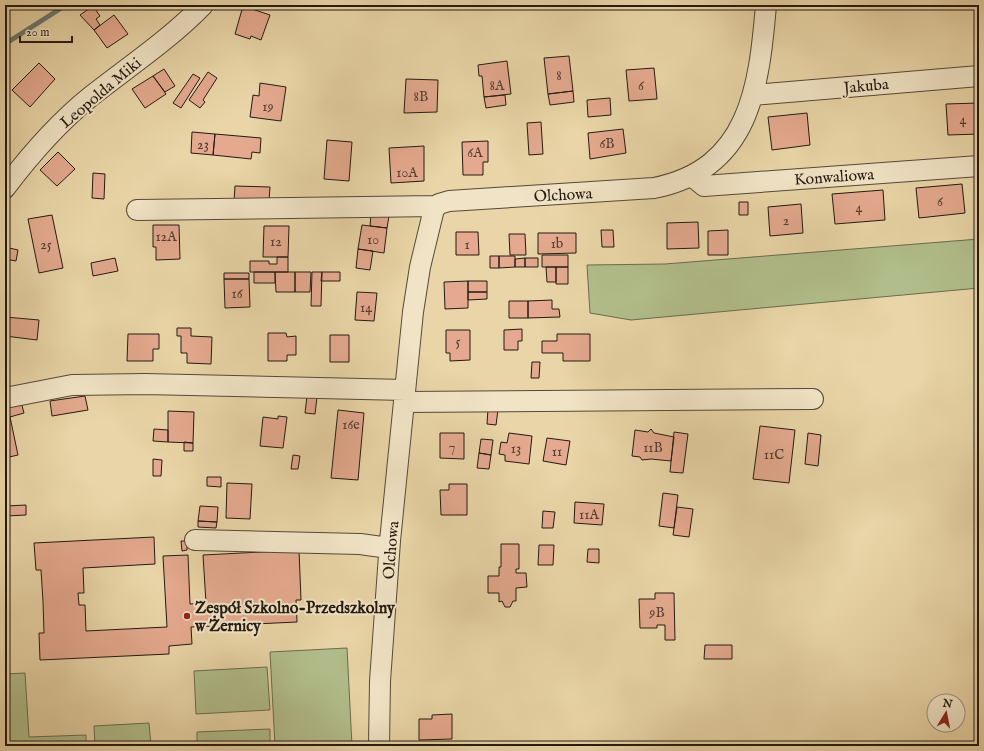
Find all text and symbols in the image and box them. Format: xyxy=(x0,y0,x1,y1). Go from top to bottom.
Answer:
scale bar xyxy=(20,18,72,44)
text: 20 m xyxy=(26,25,49,40)
street label: Leopolda Miki xyxy=(57,54,146,133)
house number: 8 xyxy=(556,67,562,85)
street label: Jakuba xyxy=(841,75,890,99)
house number: 8A xyxy=(490,77,505,95)
house number: 6 xyxy=(638,77,645,95)
house number: 8B xyxy=(414,88,428,106)
house number: 19 xyxy=(262,98,274,116)
house number: 4 xyxy=(960,111,967,129)
house number: 6B xyxy=(599,135,615,153)
house number: 23 xyxy=(197,136,209,154)
house number: 6A xyxy=(467,144,483,162)
house number: 10A xyxy=(396,164,418,182)
street label: Konwaliowa xyxy=(793,165,875,191)
street label: Olchowa xyxy=(533,184,593,208)
house number: 6 xyxy=(937,193,944,211)
house number: 4 xyxy=(856,199,863,217)
house number: 2 xyxy=(783,212,790,230)
house number: 12A xyxy=(155,228,177,246)
house number: 10 xyxy=(367,231,379,249)
house number: 12 xyxy=(270,233,282,251)
house number: 1b xyxy=(551,235,563,253)
house number: 25 xyxy=(40,236,52,254)
house number: 1 xyxy=(464,236,470,254)
house number: 16 xyxy=(231,285,244,303)
house number: 14 xyxy=(360,299,372,317)
house number: 5 xyxy=(455,333,461,351)
house number: 16e xyxy=(342,416,360,434)
house number: 7 xyxy=(449,438,455,456)
house number: 11B xyxy=(643,439,663,457)
house number: 13 xyxy=(511,440,521,458)
house number: 11 xyxy=(552,443,562,461)
house number: 11C xyxy=(764,446,784,464)
house number: 11A xyxy=(579,506,599,524)
street label: Olchowa xyxy=(379,520,405,580)
place label: Zespół Szkolno-Przedszkolny w Żernicy xyxy=(194,599,396,637)
house number: 9B xyxy=(648,604,665,622)
marker: Zespół Szkolno-Przedszkolny w Żernicy xyxy=(182,611,192,621)
north arrow xyxy=(926,693,966,733)
text: N xyxy=(941,696,954,712)

